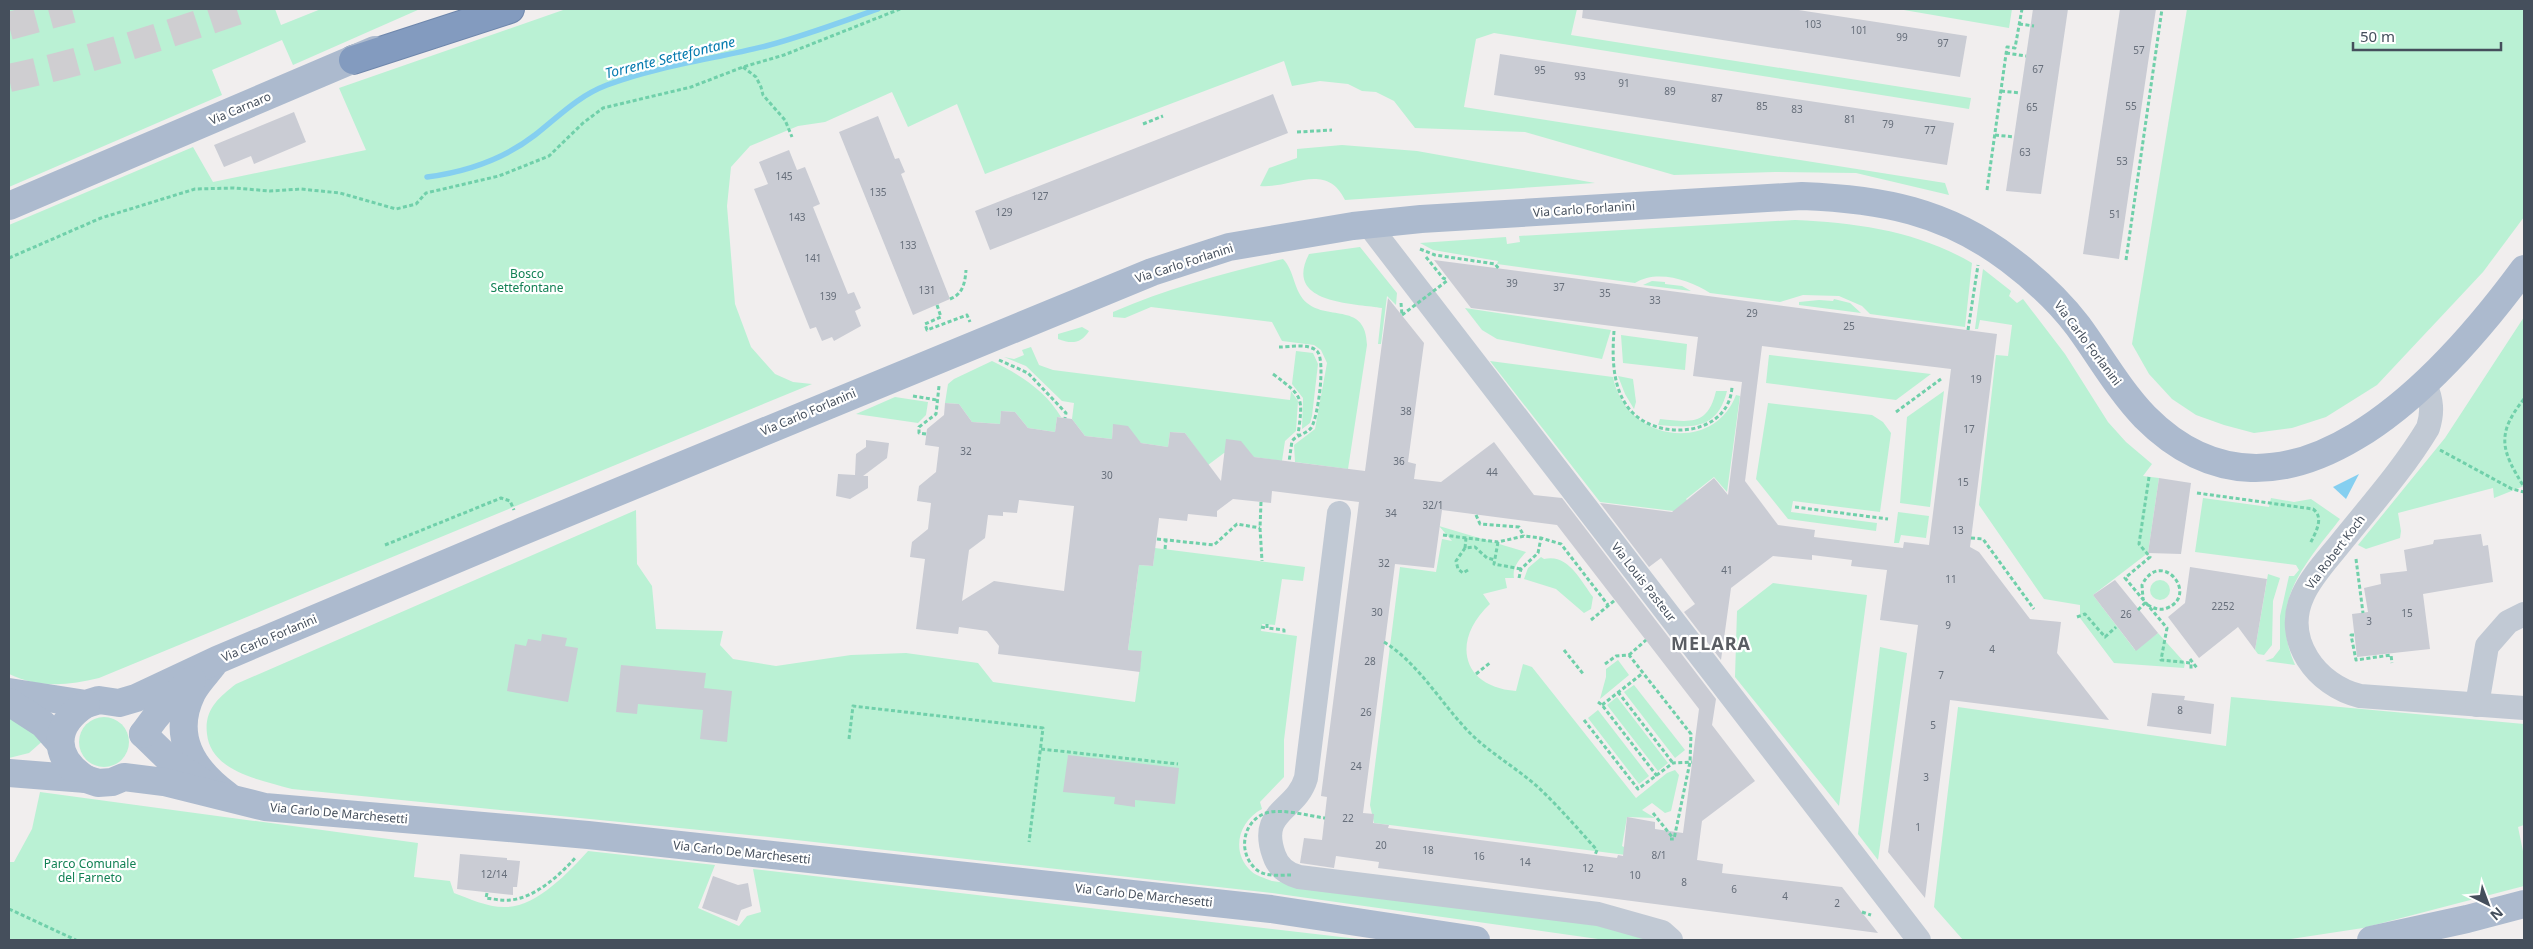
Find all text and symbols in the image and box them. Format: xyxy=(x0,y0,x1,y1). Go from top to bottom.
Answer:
house number: 103 xyxy=(1804,17,1822,31)
scale bar xyxy=(2353,20,2500,52)
house number: 101 xyxy=(1850,23,1868,37)
text: 50 m xyxy=(2360,26,2395,46)
house number: 99 xyxy=(1896,30,1908,44)
water label: Torrente Settefontane xyxy=(603,32,737,82)
house number: 97 xyxy=(1937,36,1949,50)
house number: 57 xyxy=(2133,43,2145,57)
house number: 67 xyxy=(2032,62,2044,76)
house number: 95 xyxy=(1534,63,1546,77)
house number: 93 xyxy=(1574,69,1586,83)
house number: 91 xyxy=(1618,76,1630,90)
house number: 89 xyxy=(1664,84,1676,98)
street label: Via Carnaro xyxy=(207,87,273,129)
house number: 87 xyxy=(1711,91,1723,105)
house number: 85 xyxy=(1756,99,1768,113)
house number: 55 xyxy=(2125,99,2137,113)
house number: 65 xyxy=(2026,100,2038,114)
house number: 83 xyxy=(1791,102,1803,116)
house number: 81 xyxy=(1844,112,1856,126)
house number: 79 xyxy=(1882,117,1894,131)
house number: 77 xyxy=(1924,123,1936,137)
house number: 63 xyxy=(2019,145,2031,159)
house number: 53 xyxy=(2116,154,2128,168)
house number: 145 xyxy=(775,169,793,183)
house number: 135 xyxy=(869,185,887,199)
house number: 127 xyxy=(1031,189,1049,203)
street label: Via Carlo Forlanini xyxy=(1532,197,1636,221)
house number: 129 xyxy=(995,205,1013,219)
house number: 51 xyxy=(2109,207,2121,221)
house number: 143 xyxy=(788,210,806,224)
house number: 133 xyxy=(899,238,917,252)
street label: Via Carlo Forlanini xyxy=(1133,239,1235,287)
house number: 141 xyxy=(804,251,822,265)
park label: Bosco Settefontane xyxy=(491,265,564,296)
house number: 39 xyxy=(1506,276,1518,290)
house number: 37 xyxy=(1553,280,1565,294)
house number: 131 xyxy=(918,283,936,297)
house number: 35 xyxy=(1599,286,1611,300)
house number: 139 xyxy=(819,289,837,303)
house number: 33 xyxy=(1649,293,1661,307)
street label: Via Carlo Forlanini xyxy=(2050,297,2126,389)
house number: 29 xyxy=(1746,306,1758,320)
house number: 25 xyxy=(1843,319,1855,333)
house number: 19 xyxy=(1970,372,1982,386)
street label: Via Carlo Forlanini xyxy=(758,384,858,440)
house number: 38 xyxy=(1400,404,1412,418)
house number: 17 xyxy=(1963,422,1975,436)
house number: 32 xyxy=(960,444,972,458)
house number: 36 xyxy=(1393,454,1405,468)
house number: 44 xyxy=(1486,465,1498,479)
house number: 30 xyxy=(1101,468,1113,482)
house number: 15 xyxy=(1957,475,1969,489)
house number: 32/1 xyxy=(1423,498,1443,512)
house number: 34 xyxy=(1385,506,1397,520)
street label: Via Robert Koch xyxy=(2301,511,2369,593)
house number: 13 xyxy=(1952,523,1964,537)
street label: Via Louis Pasteur xyxy=(1608,539,1680,625)
house number: 32 xyxy=(1378,556,1390,570)
house number: 41 xyxy=(1721,563,1733,577)
house number: 11 xyxy=(1945,572,1957,586)
house number: 2252 xyxy=(2212,599,2235,613)
house number: 30 xyxy=(1371,605,1383,619)
house number: 15 xyxy=(2401,606,2413,620)
house number: 26 xyxy=(2120,607,2132,621)
street label: Via Carlo Forlanini xyxy=(219,610,319,666)
house number: 3 xyxy=(2366,614,2372,628)
house number: 9 xyxy=(1945,618,1951,632)
district label: MELARA xyxy=(1671,631,1751,655)
house number: 4 xyxy=(1989,642,1995,656)
house number: 28 xyxy=(1364,654,1376,668)
house number: 7 xyxy=(1938,668,1944,682)
house number: 8 xyxy=(2177,703,2183,717)
house number: 26 xyxy=(1360,705,1372,719)
house number: 5 xyxy=(1930,718,1936,732)
house number: 24 xyxy=(1350,759,1362,773)
house number: 3 xyxy=(1923,770,1929,784)
street label: Via Carlo De Marchesetti xyxy=(269,799,409,827)
house number: 22 xyxy=(1342,811,1354,825)
house number: 1 xyxy=(1915,820,1921,834)
street label: Via Carlo De Marchesetti xyxy=(672,836,812,868)
house number: 20 xyxy=(1375,838,1387,852)
house number: 18 xyxy=(1422,843,1434,857)
house number: 8/1 xyxy=(1651,848,1667,862)
house number: 16 xyxy=(1473,849,1485,863)
park label: Parco Comunale del Farneto xyxy=(44,855,136,886)
house number: 14 xyxy=(1519,855,1531,869)
house number: 12 xyxy=(1582,861,1594,875)
house number: 12/14 xyxy=(481,867,508,881)
house number: 10 xyxy=(1629,868,1641,882)
house number: 8 xyxy=(1681,875,1687,889)
street label: Via Carlo De Marchesetti xyxy=(1074,879,1214,911)
north arrow xyxy=(2463,879,2513,929)
house number: 6 xyxy=(1731,882,1737,896)
house number: 4 xyxy=(1782,889,1788,903)
house number: 2 xyxy=(1834,896,1840,910)
text: N xyxy=(2486,903,2508,925)

